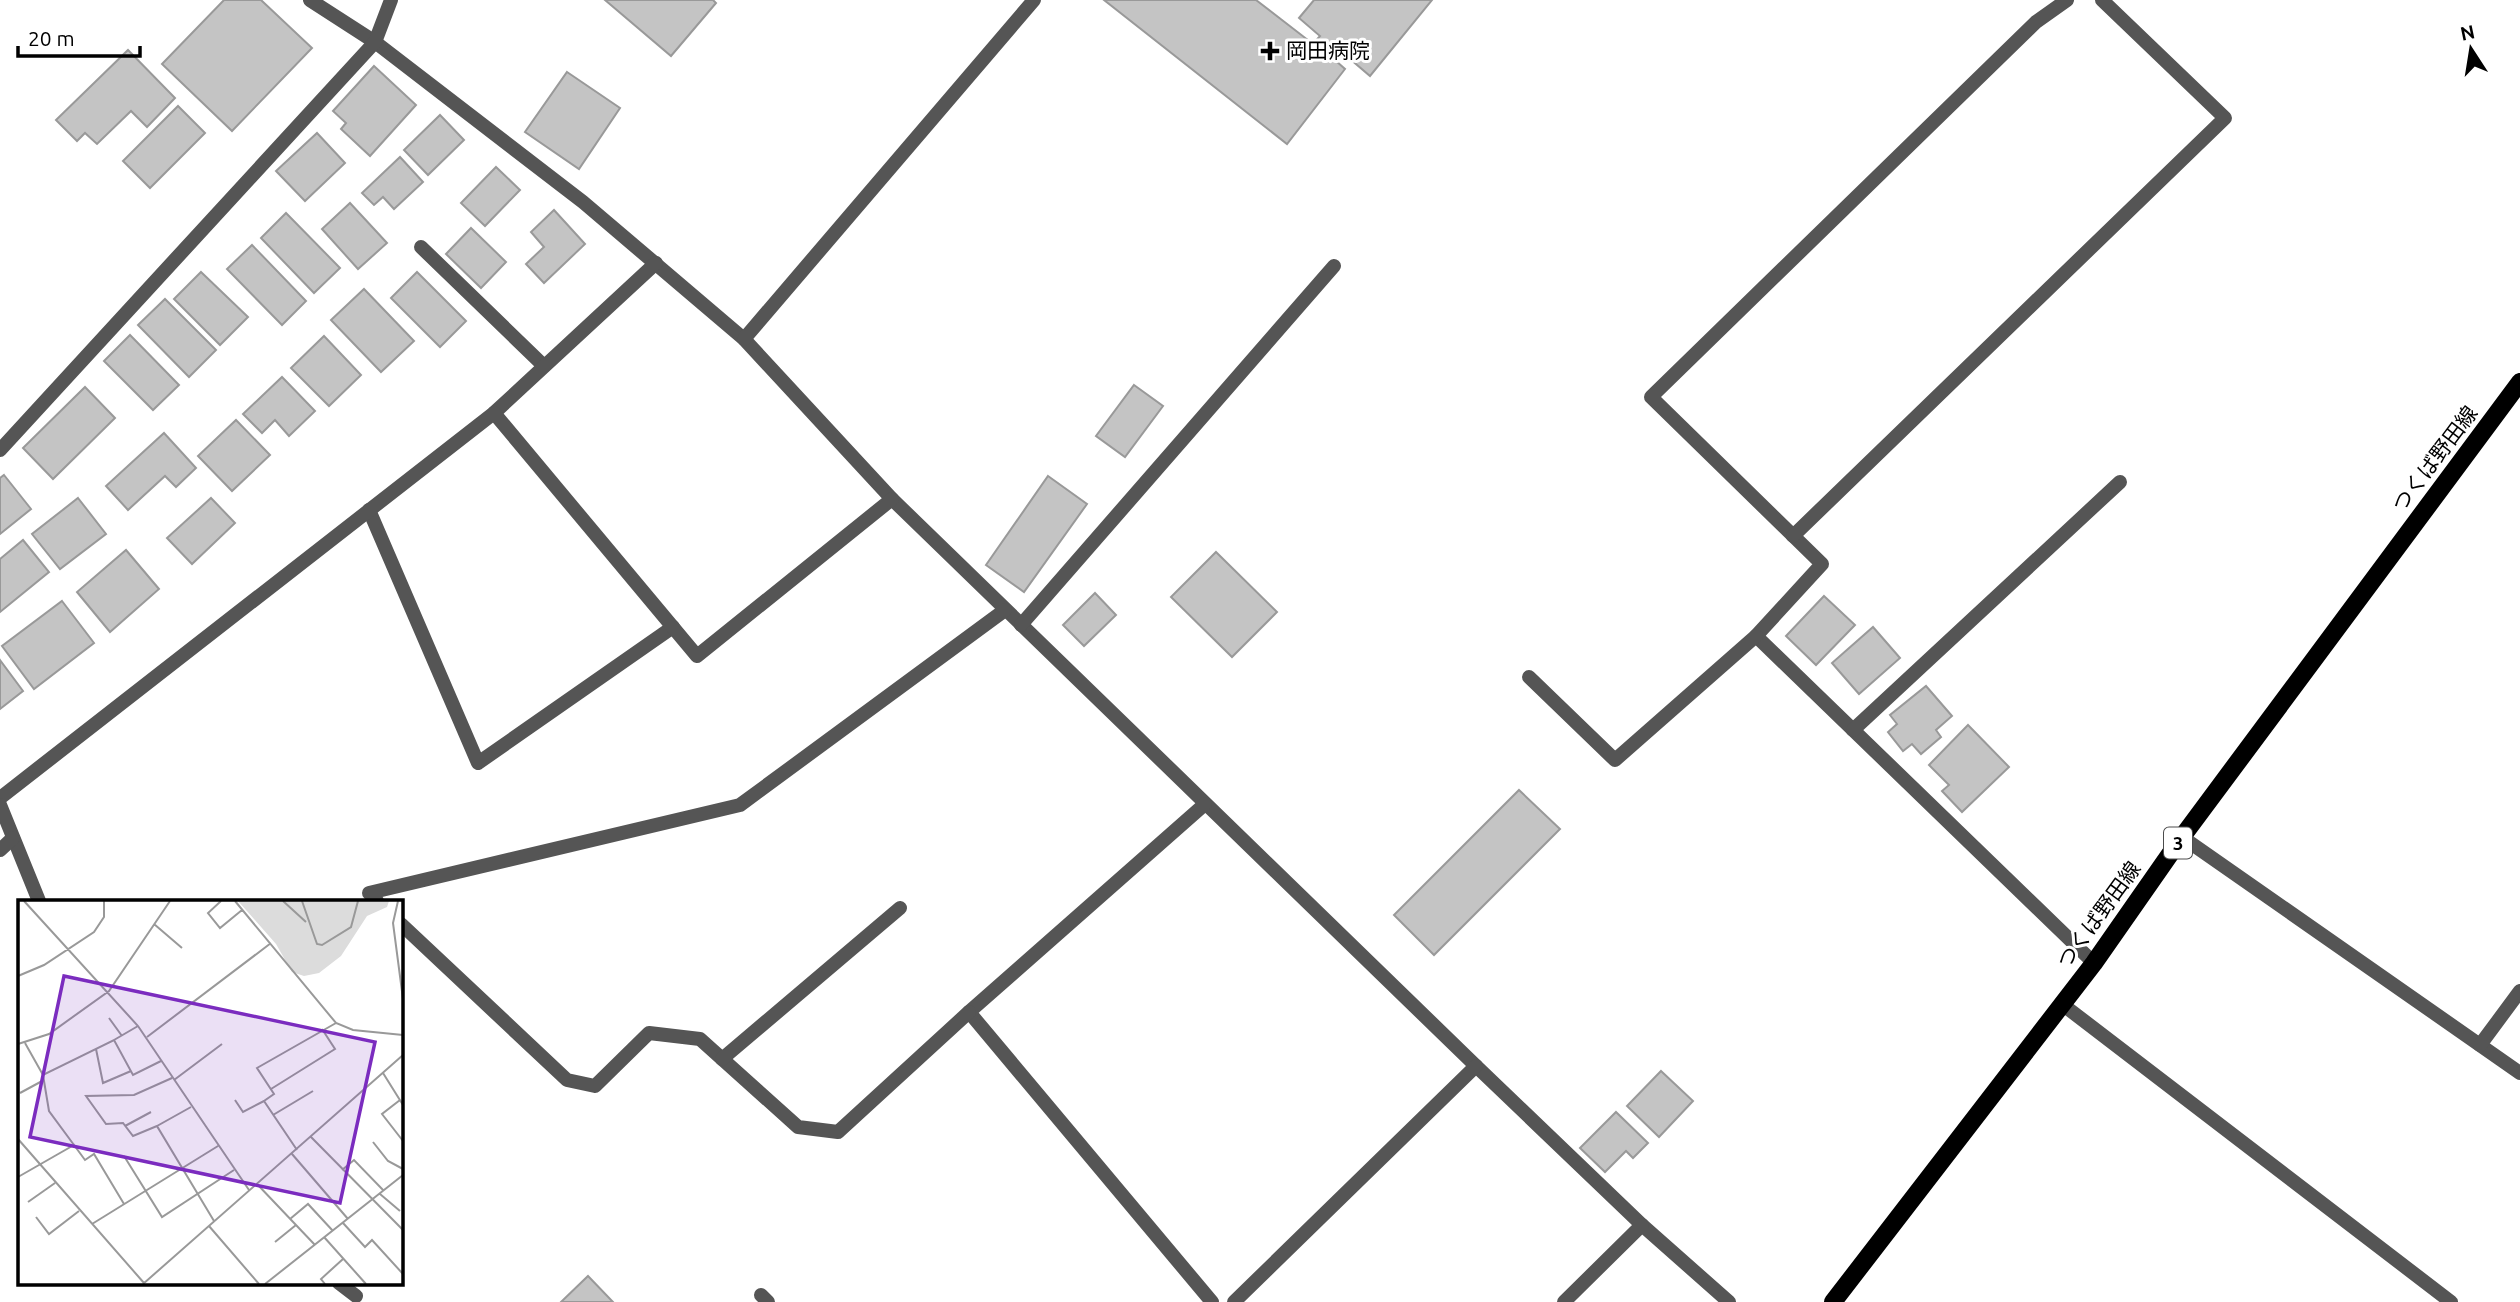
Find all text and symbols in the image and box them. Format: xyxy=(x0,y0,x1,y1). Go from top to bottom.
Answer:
scale bar xyxy=(18,14,140,58)
north arrow xyxy=(2436,14,2506,84)
text: N xyxy=(2458,20,2477,45)
text: 20 m xyxy=(28,26,75,50)
place label: 岡田病院 xyxy=(1286,38,1370,62)
marker: 岡田病院 xyxy=(1260,41,1280,61)
street label: つくば野田線 xyxy=(2387,401,2482,516)
road number: 3 xyxy=(2164,828,2192,858)
street label: つくば野田線 xyxy=(2051,856,2145,972)
inset map xyxy=(18,900,402,1284)

